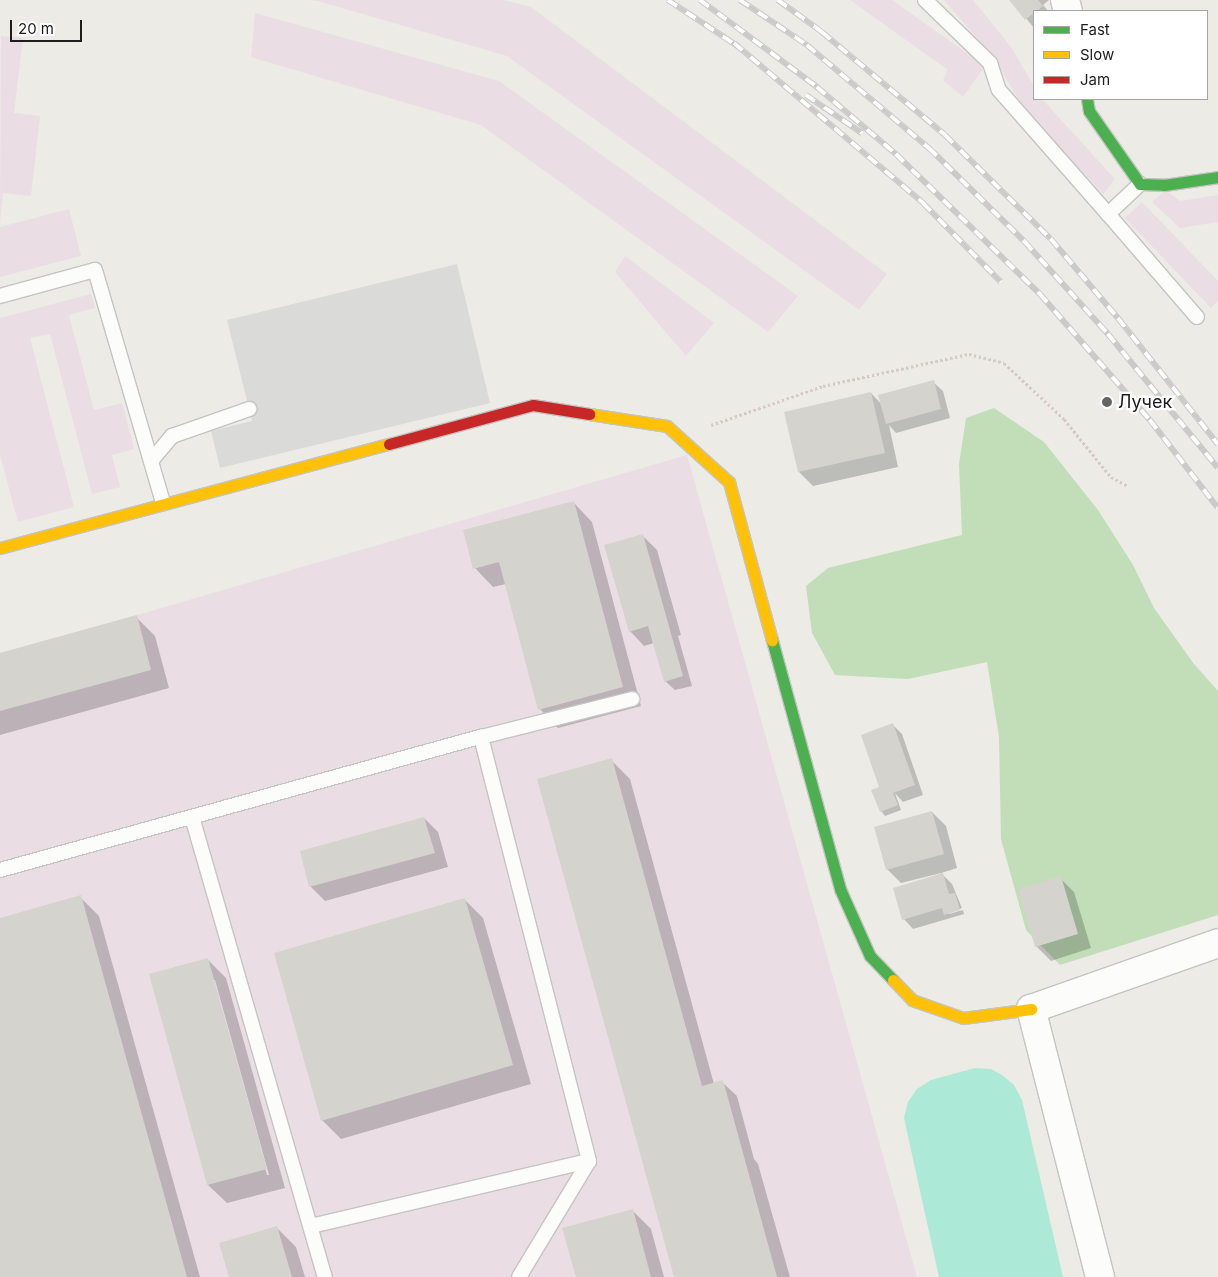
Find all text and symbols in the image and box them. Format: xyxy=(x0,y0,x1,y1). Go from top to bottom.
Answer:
scale bar xyxy=(12,10,85,42)
legend xyxy=(1033,10,1208,100)
text: 20 m xyxy=(18,19,54,38)
text: Fast xyxy=(1080,20,1110,39)
text: Slow xyxy=(1080,45,1114,64)
text: Jam xyxy=(1080,70,1110,89)
place label: Лучек xyxy=(1118,391,1172,413)
marker: Лучек xyxy=(1100,395,1114,409)

